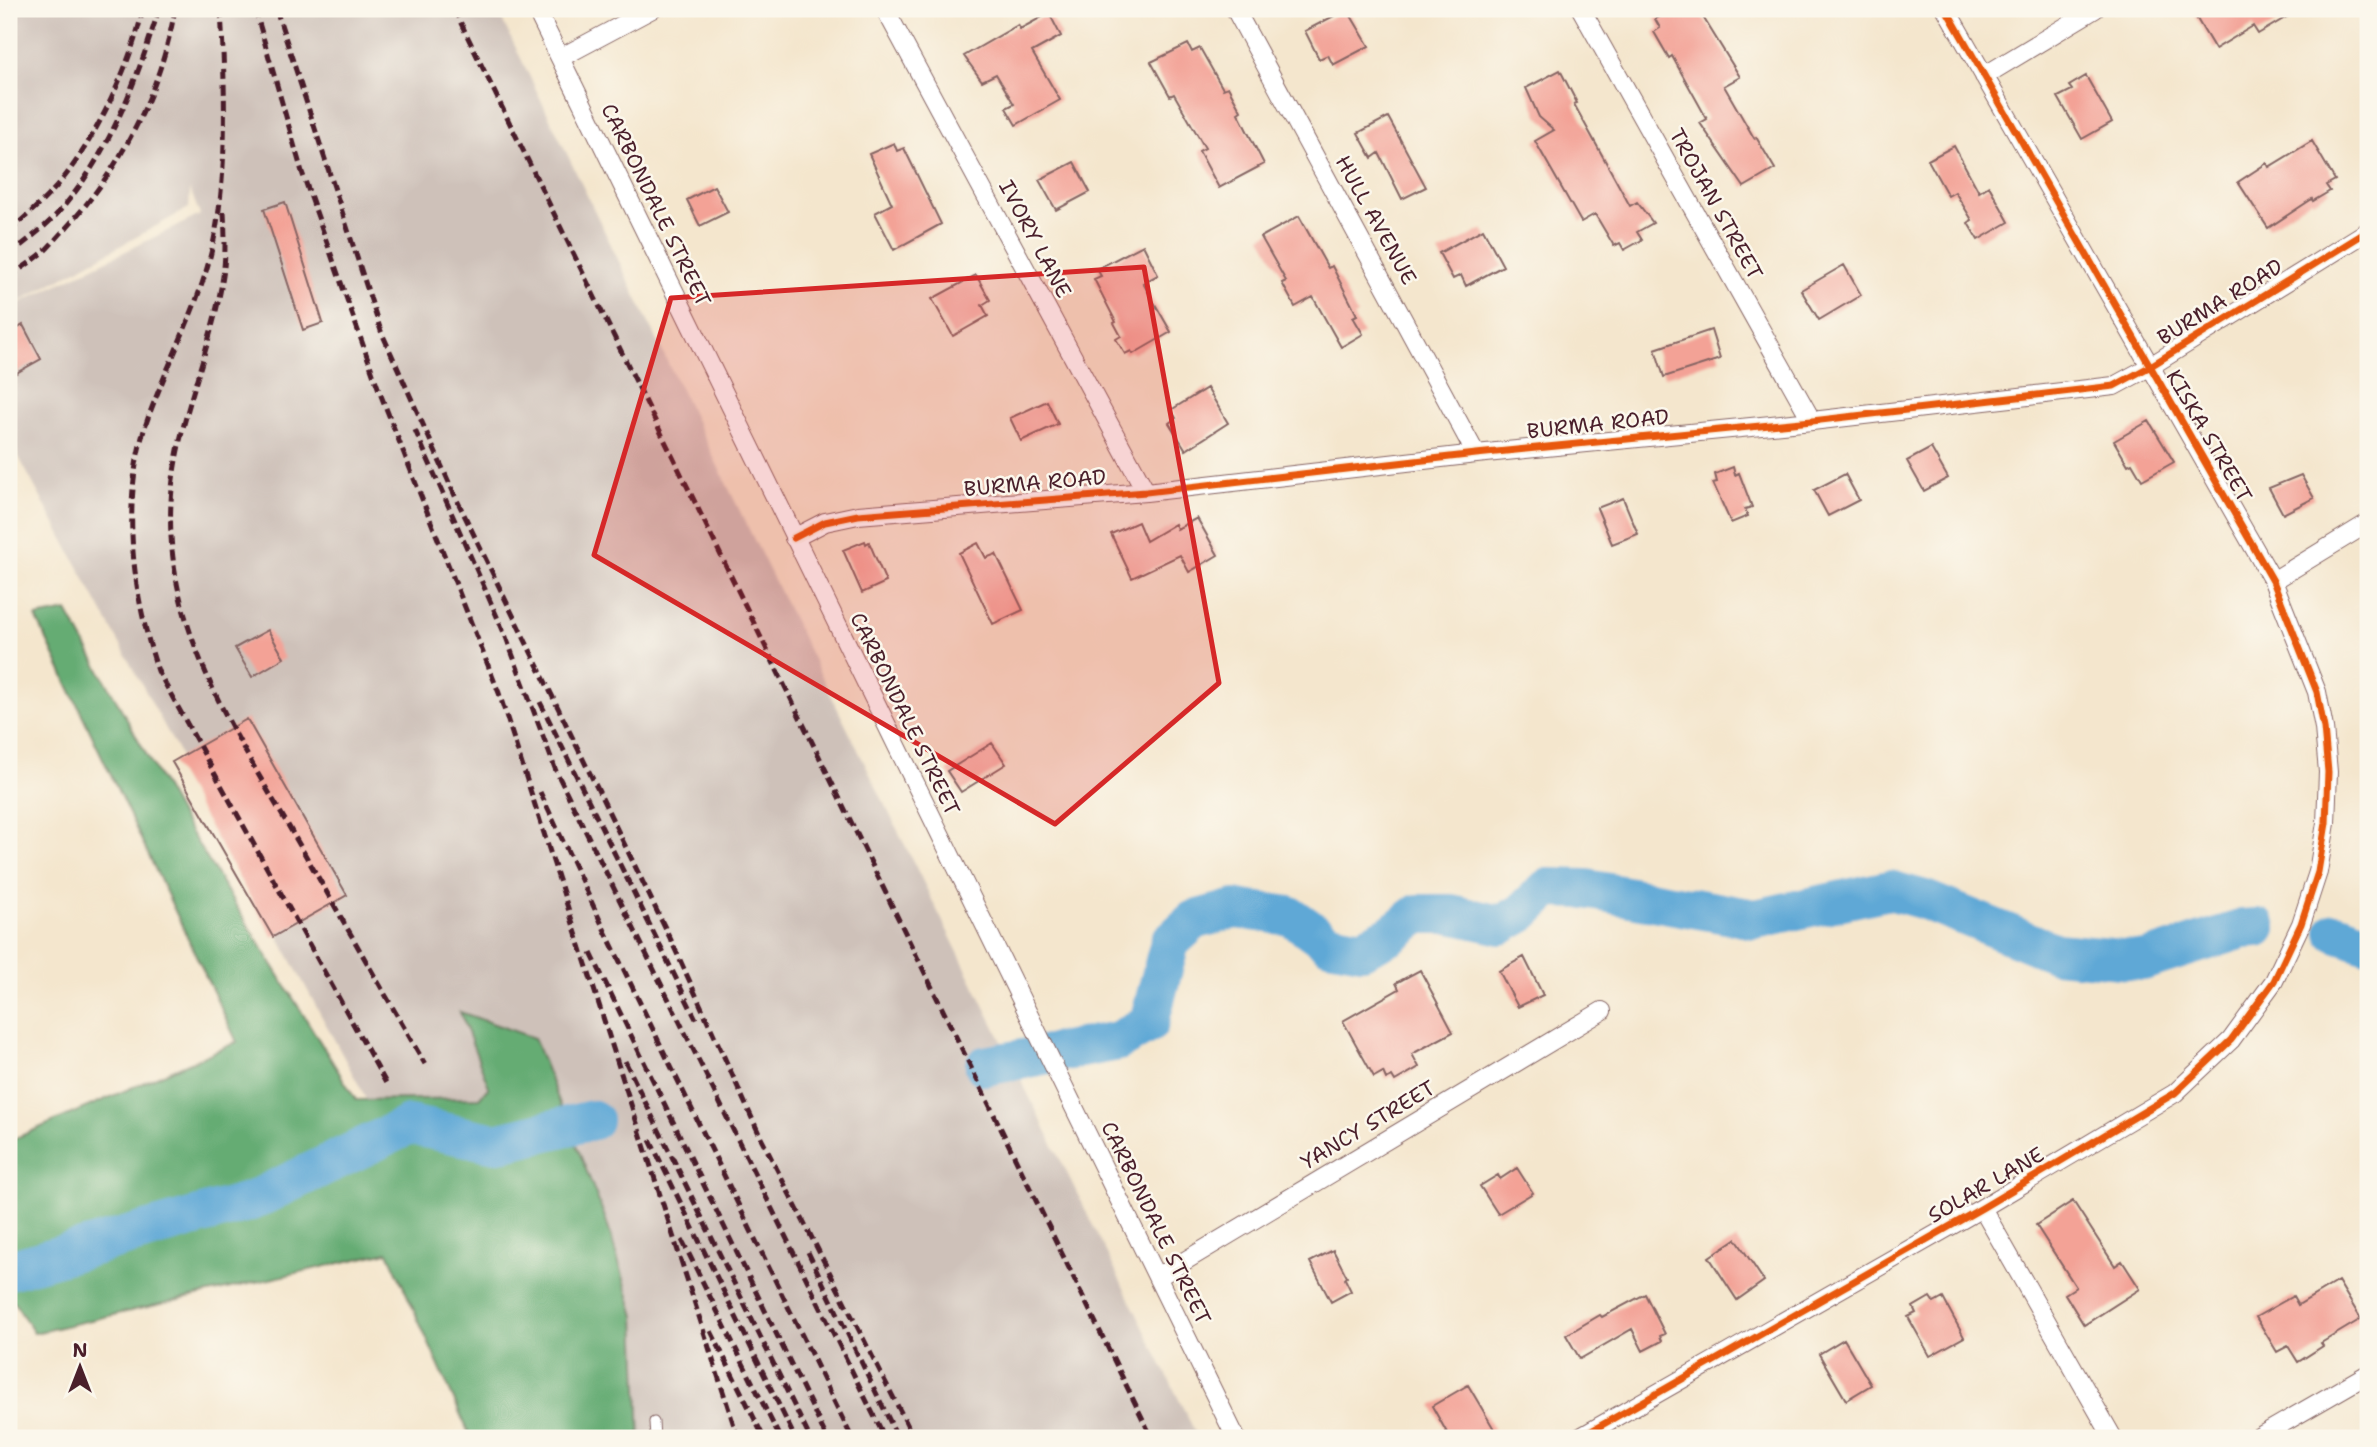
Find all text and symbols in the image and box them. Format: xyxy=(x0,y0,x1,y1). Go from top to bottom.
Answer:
street label: CARBONDALE STREET xyxy=(595,99,717,311)
street label: TROJAN STREET xyxy=(1663,123,1769,285)
street label: HULL AVENUE xyxy=(1329,150,1423,290)
street label: IVORY LANE xyxy=(992,175,1078,303)
street label: BURMA ROAD xyxy=(2152,252,2288,352)
street label: KISKA STREET xyxy=(2160,364,2258,508)
street label: BURMA ROAD xyxy=(1526,403,1670,445)
street label: BURMA ROAD xyxy=(963,463,1107,503)
street label: CARBONDALE STREET xyxy=(844,608,966,820)
street label: YANCY STREET xyxy=(1296,1074,1440,1176)
street label: CARBONDALE STREET xyxy=(1095,1117,1217,1329)
street label: SOLAR LANE xyxy=(1923,1140,2049,1230)
north arrow xyxy=(46,1332,116,1402)
text: N xyxy=(72,1338,88,1363)

